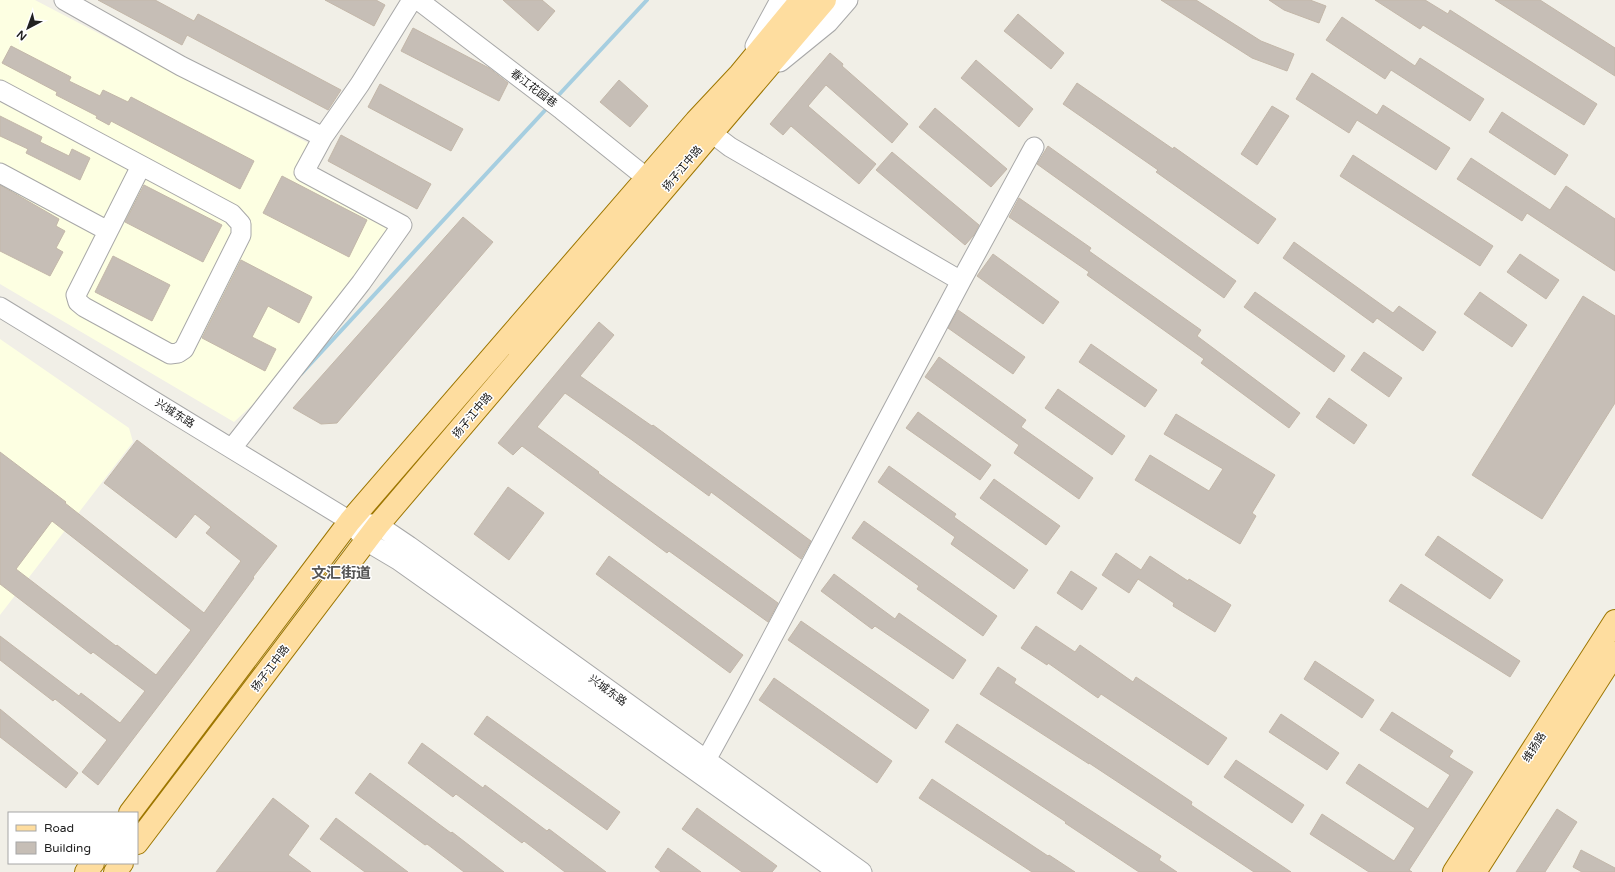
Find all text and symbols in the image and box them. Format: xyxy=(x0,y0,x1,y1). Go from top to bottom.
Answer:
north arrow xyxy=(8,8,48,48)
text: N xyxy=(14,27,29,43)
street label: 春江花园巷 xyxy=(508,67,560,110)
street label: 扬子江中路 xyxy=(660,143,705,194)
street label: 扬子江中路 xyxy=(450,390,495,441)
street label: 兴城东路 xyxy=(153,396,197,431)
district label: 文汇街道 xyxy=(311,564,371,582)
street label: 扬子江中路 xyxy=(249,642,292,694)
street label: 兴城东路 xyxy=(586,672,629,709)
street label: 维扬路 xyxy=(1520,730,1549,765)
legend xyxy=(8,812,138,864)
text: Road xyxy=(44,821,74,835)
text: Building xyxy=(44,841,91,855)

